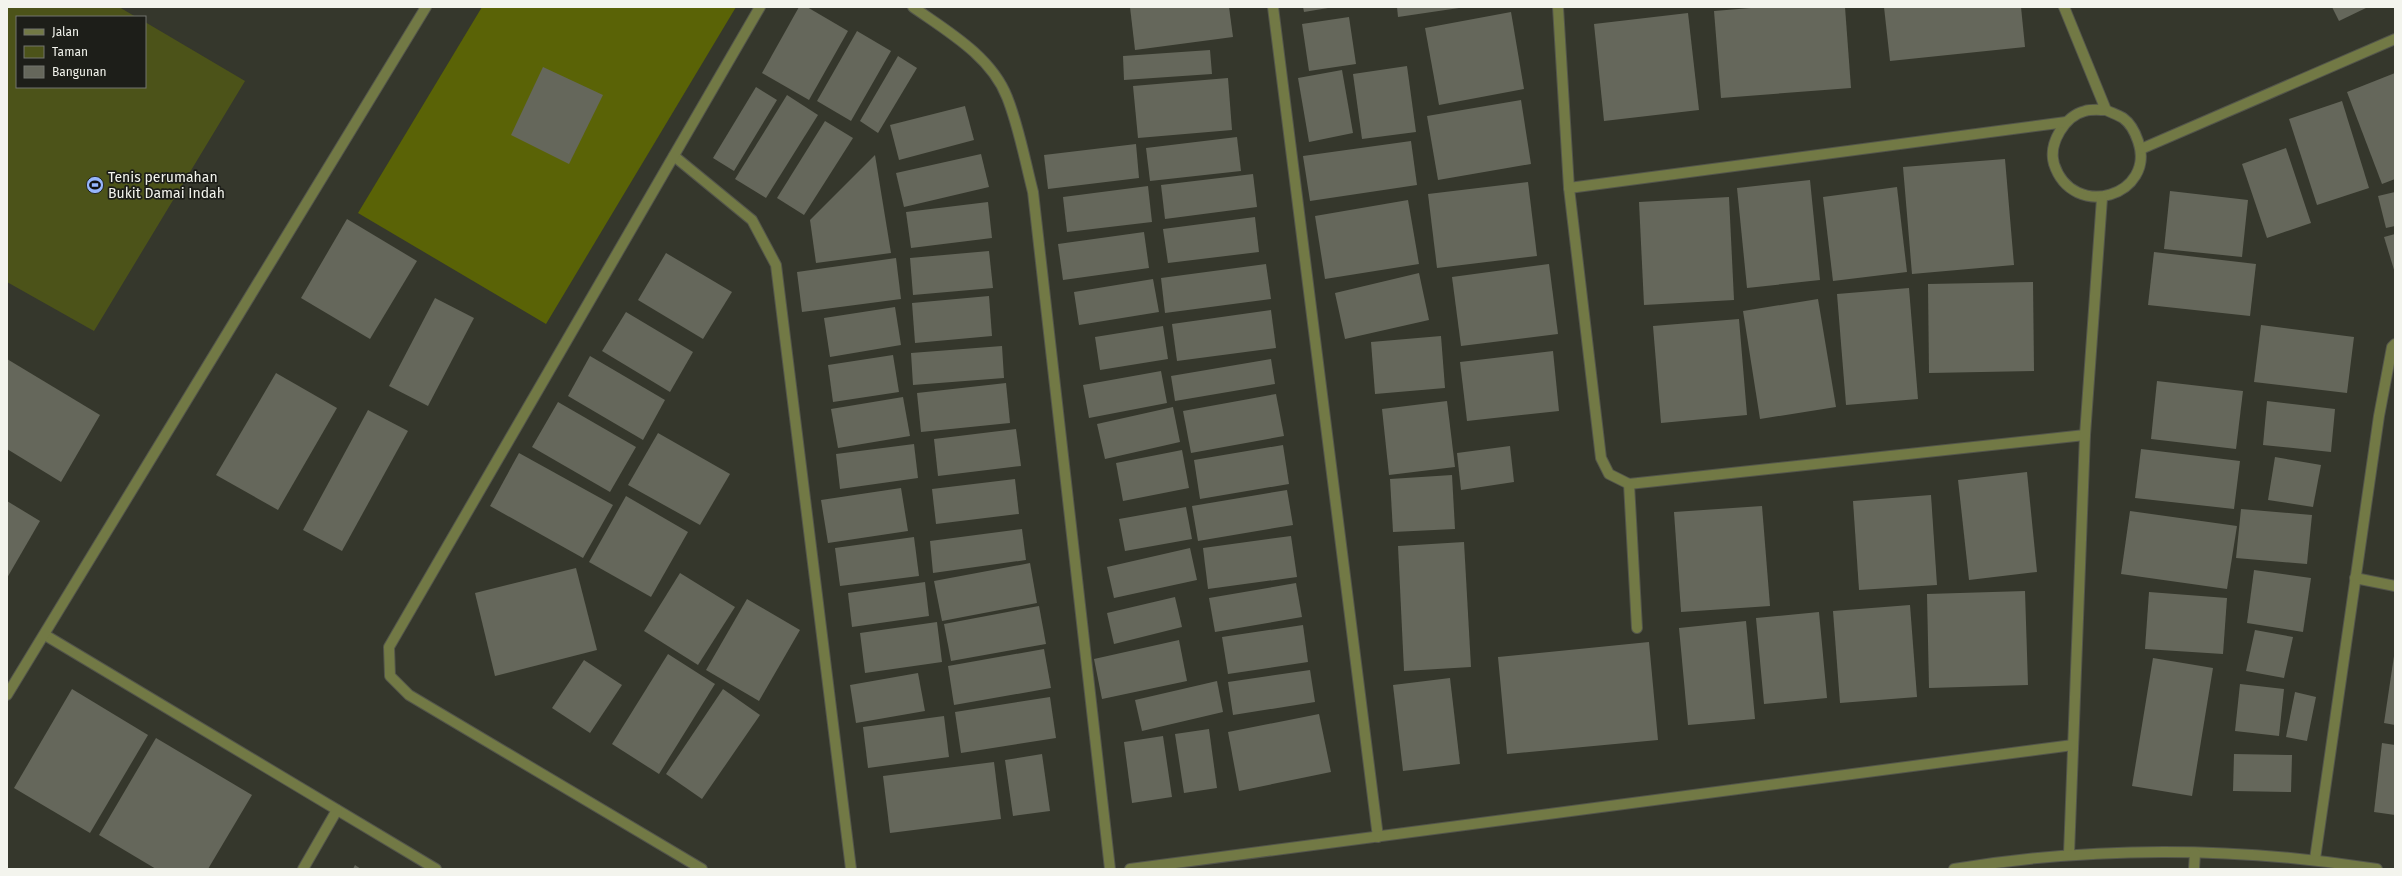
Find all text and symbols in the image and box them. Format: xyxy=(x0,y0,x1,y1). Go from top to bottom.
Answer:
legend xyxy=(16,16,146,88)
text: Jalan xyxy=(52,25,79,39)
text: Taman xyxy=(52,45,88,59)
text: Bangunan xyxy=(52,65,107,79)
place label: Tenis perumahan Bukit Damai Indah xyxy=(108,169,225,202)
sports icon: Tenis perumahan Bukit Damai Indah xyxy=(85,175,105,195)

